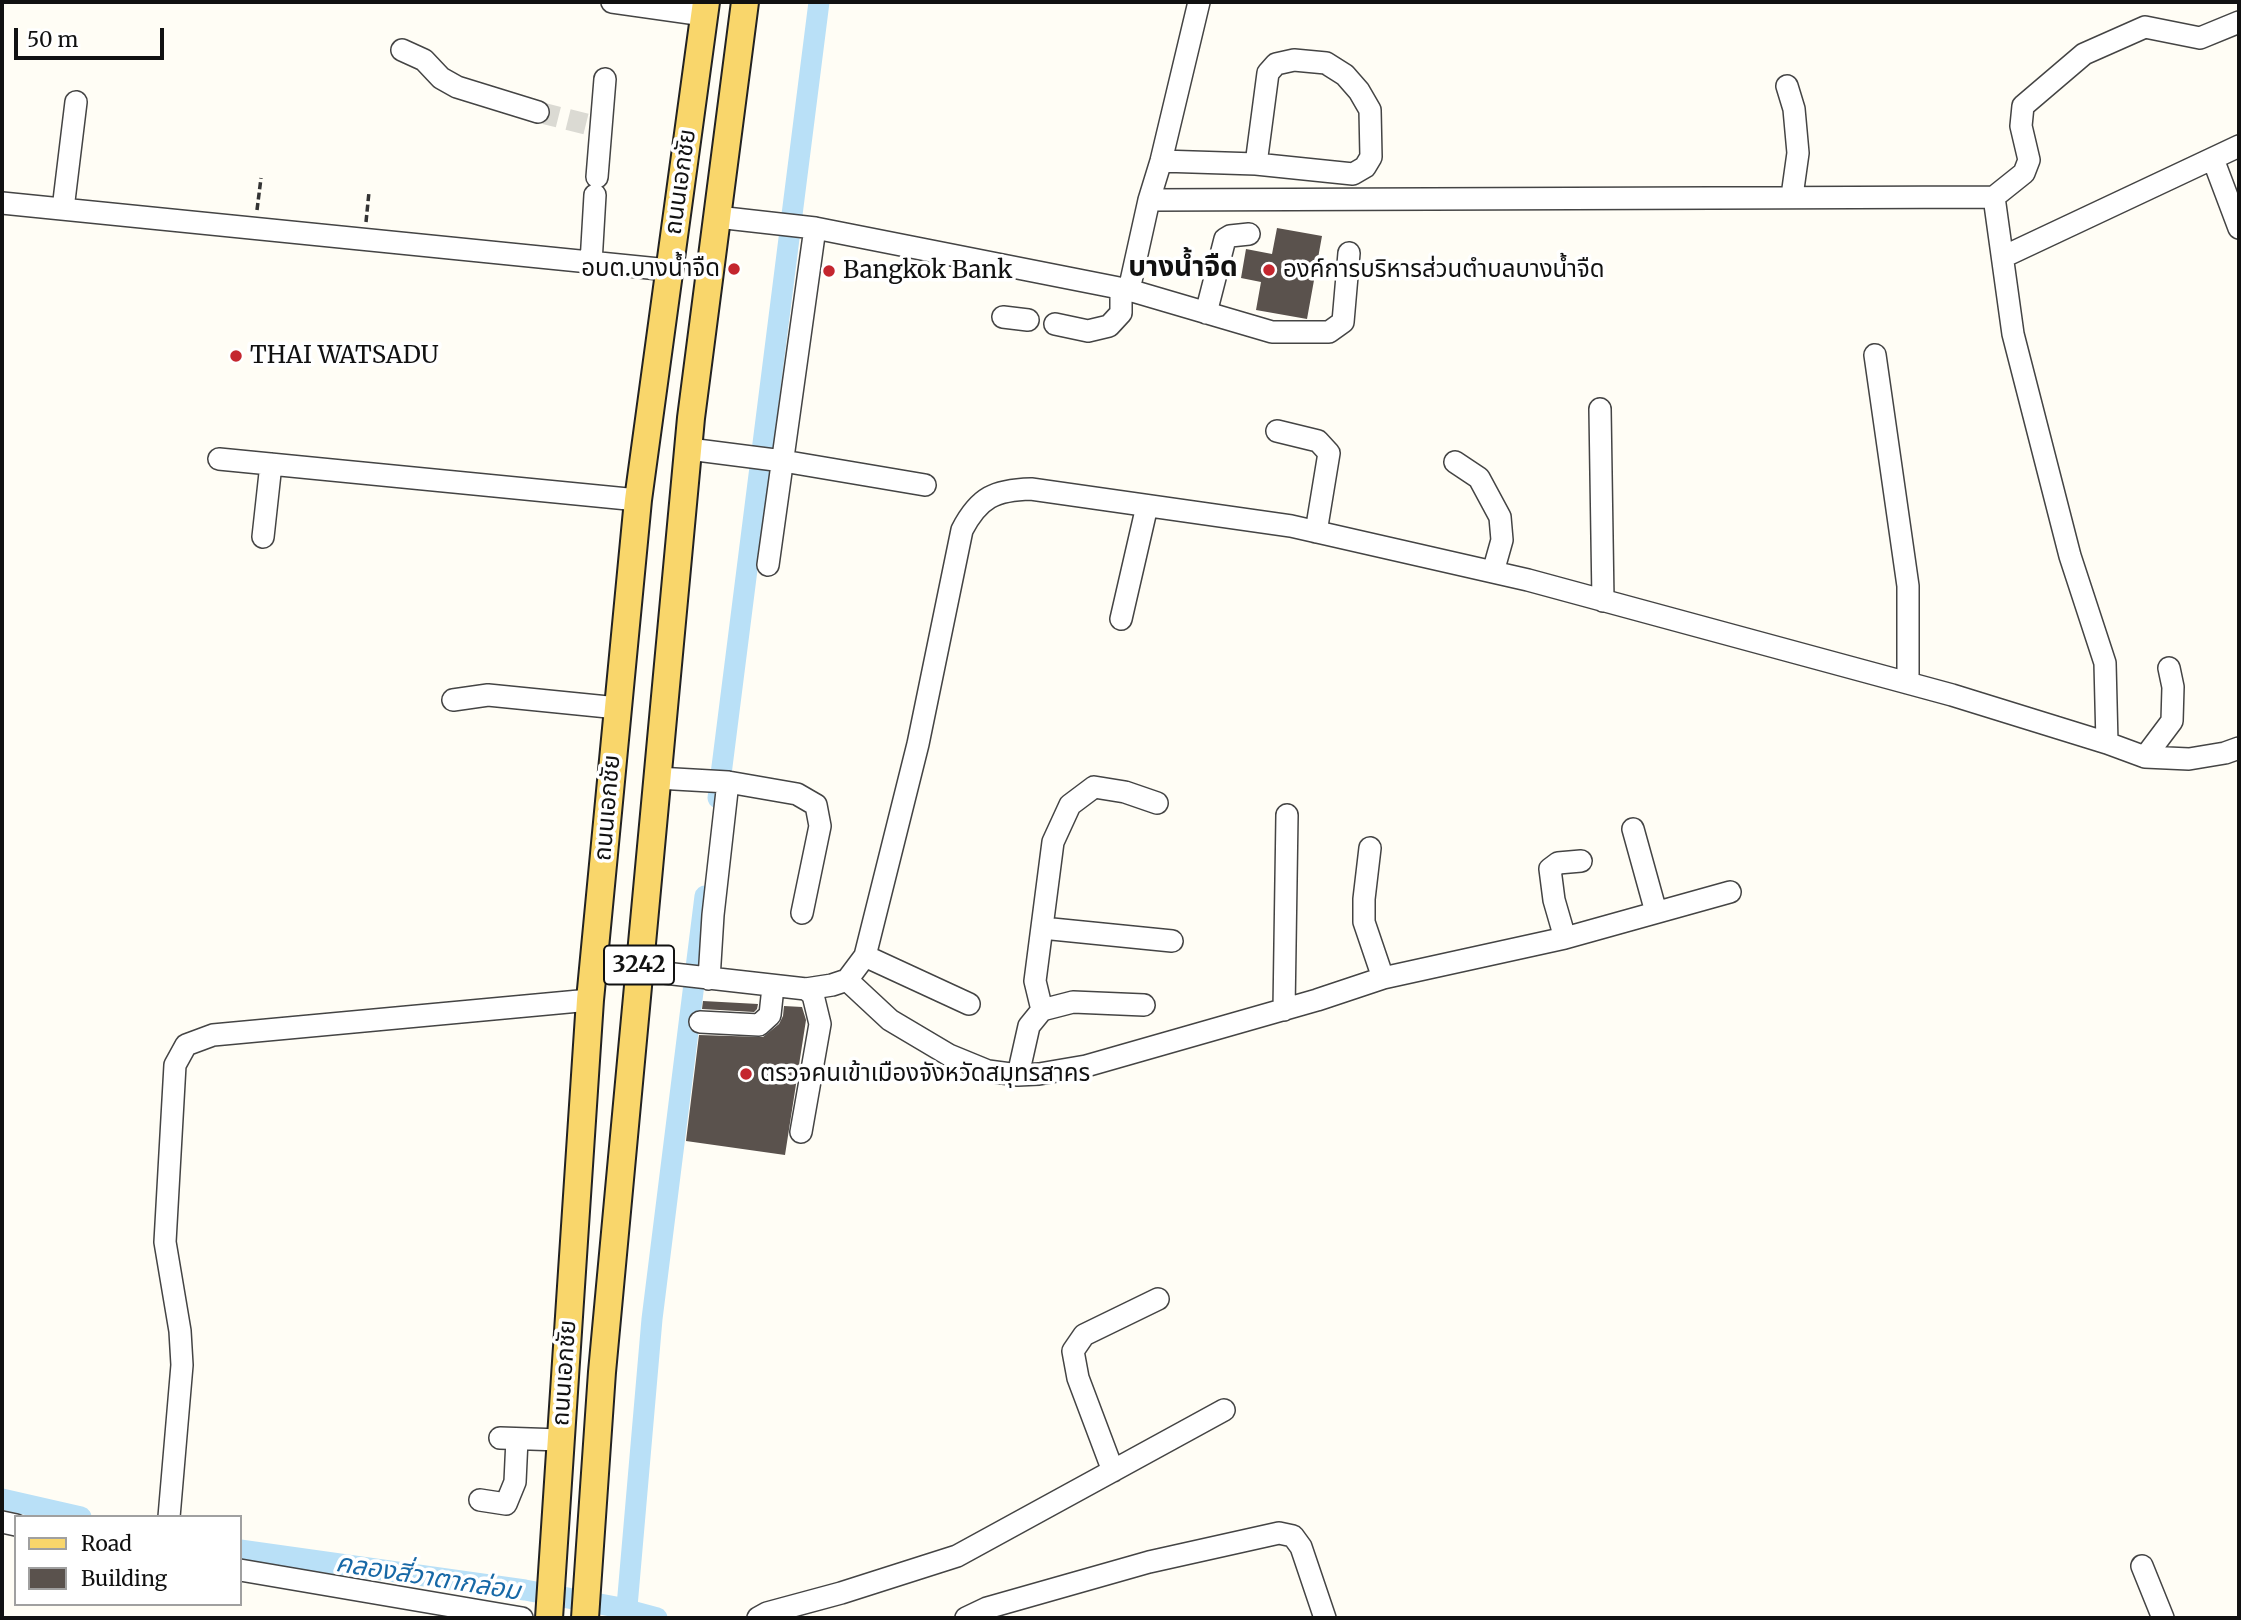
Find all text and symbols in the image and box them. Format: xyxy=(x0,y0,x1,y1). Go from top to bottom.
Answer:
scale bar xyxy=(18,14,168,58)
text: 50 m xyxy=(27,26,78,53)
street label: ถนนเอกชัย xyxy=(659,127,703,237)
district label: บางน้ำจืด xyxy=(1128,251,1238,285)
place label: อบต.บางน้ำจืด xyxy=(581,255,720,283)
place label: องค์การบริหารส่วนตำบลบางน้ำจืด xyxy=(1283,256,1605,284)
place label: Bangkok Bank xyxy=(843,257,1012,285)
marker: อบต.บางน้ำจืด xyxy=(726,261,742,277)
marker: องค์การบริหารส่วนตำบลบางน้ำจืด xyxy=(1261,262,1277,278)
marker: Bangkok Bank xyxy=(821,263,837,279)
place label: THAI WATSADU xyxy=(250,342,439,370)
marker: THAI WATSADU xyxy=(228,348,244,364)
street label: ถนนเอกชัย xyxy=(589,754,627,862)
road number: 3242 xyxy=(604,946,674,984)
place label: ตรวจคนเข้าเมืองจังหวัดสมุทรสาคร xyxy=(760,1060,1090,1088)
marker: ตรวจคนเข้าเมืองจังหวัดสมุทรสาคร xyxy=(738,1066,754,1082)
street label: ถนนเอกชัย xyxy=(547,1319,583,1427)
legend xyxy=(14,1515,242,1606)
text: Road xyxy=(81,1530,132,1557)
water label: คลองสี่วาตากล่อม xyxy=(334,1548,522,1608)
text: Building xyxy=(81,1565,167,1592)

